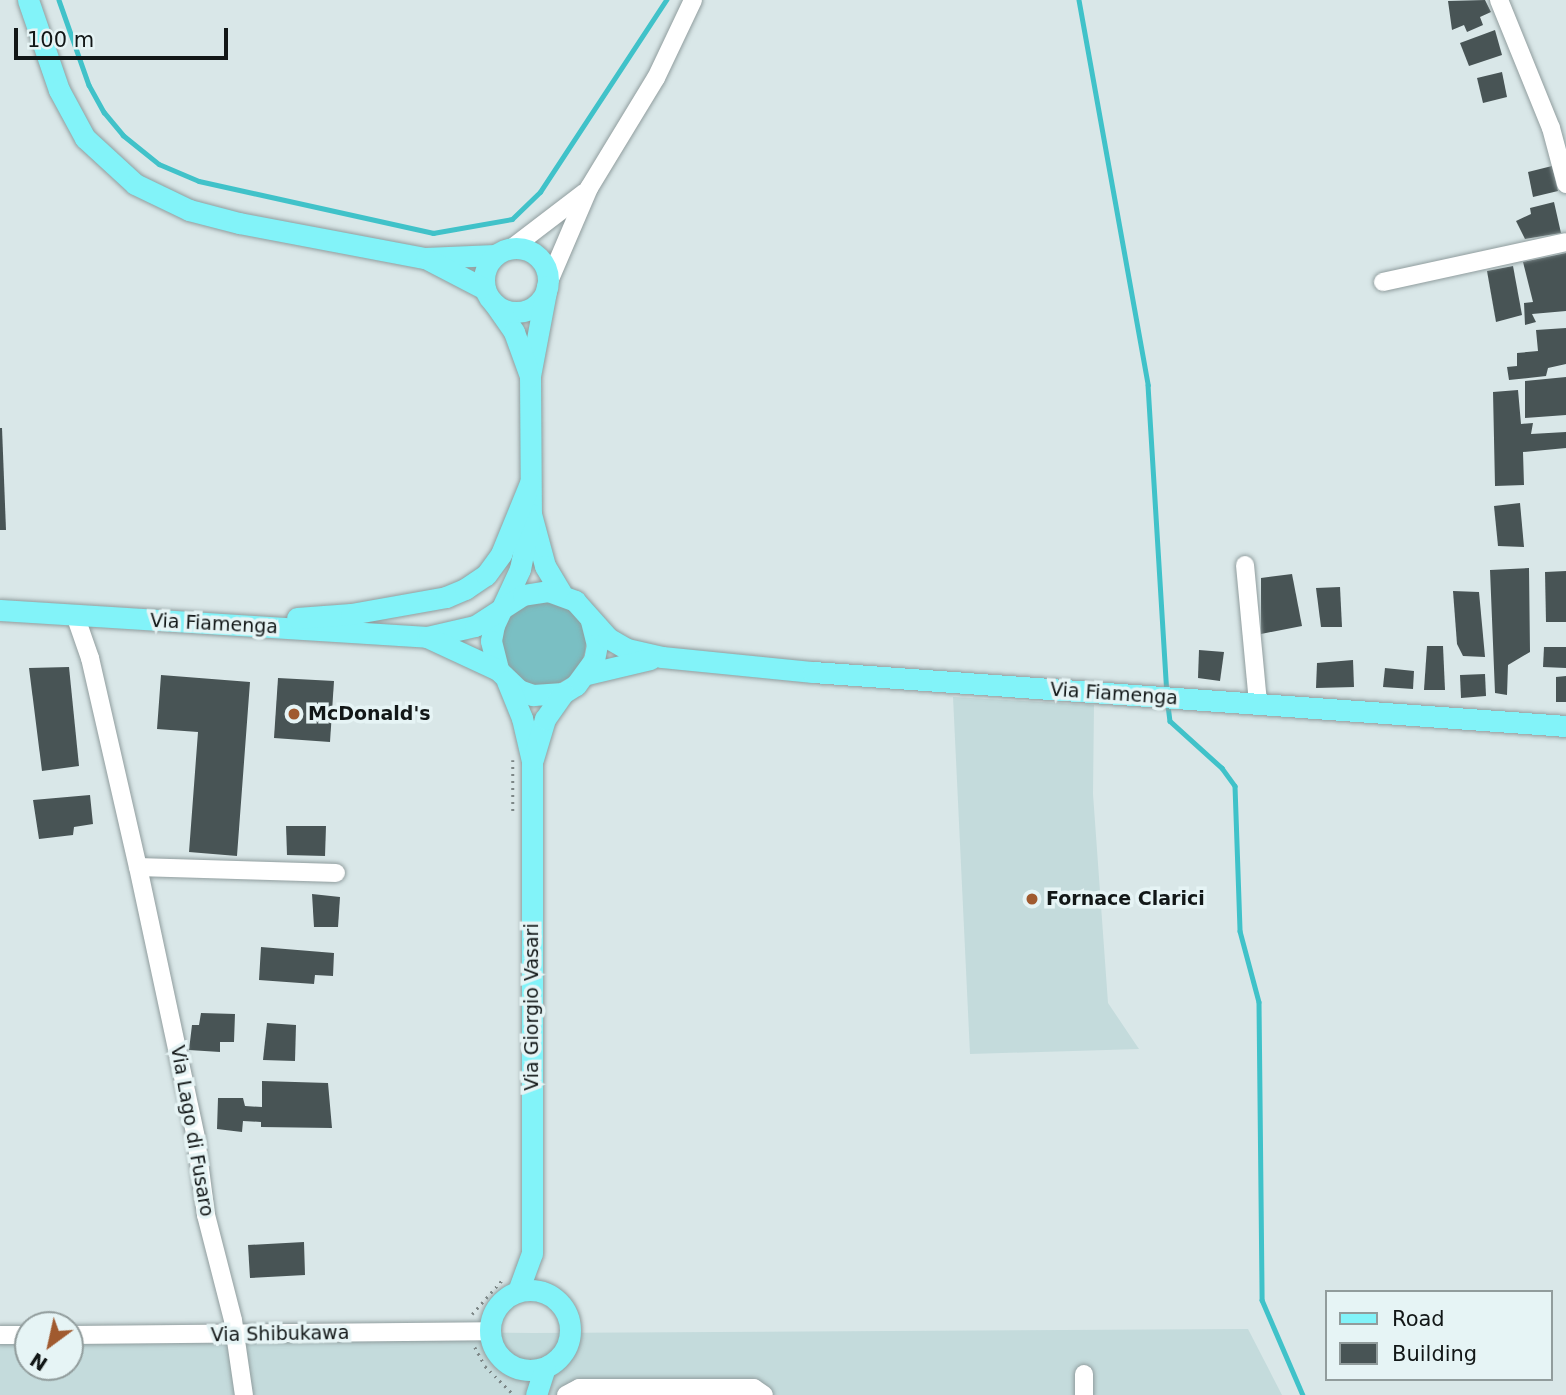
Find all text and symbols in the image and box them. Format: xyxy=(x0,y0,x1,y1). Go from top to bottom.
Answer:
scale bar xyxy=(18,14,231,58)
text: 100 m xyxy=(27,28,94,52)
street label: Via Fiamenga xyxy=(150,609,278,639)
street label: Via Fiamenga xyxy=(1049,678,1179,710)
place label: McDonald's xyxy=(308,703,431,725)
marker: McDonald's xyxy=(286,706,302,722)
place label: Fornace Clarici xyxy=(1046,888,1205,910)
marker: Fornace Clarici xyxy=(1024,891,1040,907)
street label: Via Giorgio Vasari xyxy=(521,923,543,1091)
street label: Via Lago di Fusaro xyxy=(166,1044,218,1218)
legend xyxy=(1324,1290,1552,1381)
text: Road xyxy=(1392,1307,1445,1331)
north arrow xyxy=(14,1311,84,1381)
street label: Via Shibukawa xyxy=(211,1321,349,1347)
text: Building xyxy=(1392,1342,1477,1366)
text: N xyxy=(26,1348,51,1375)

